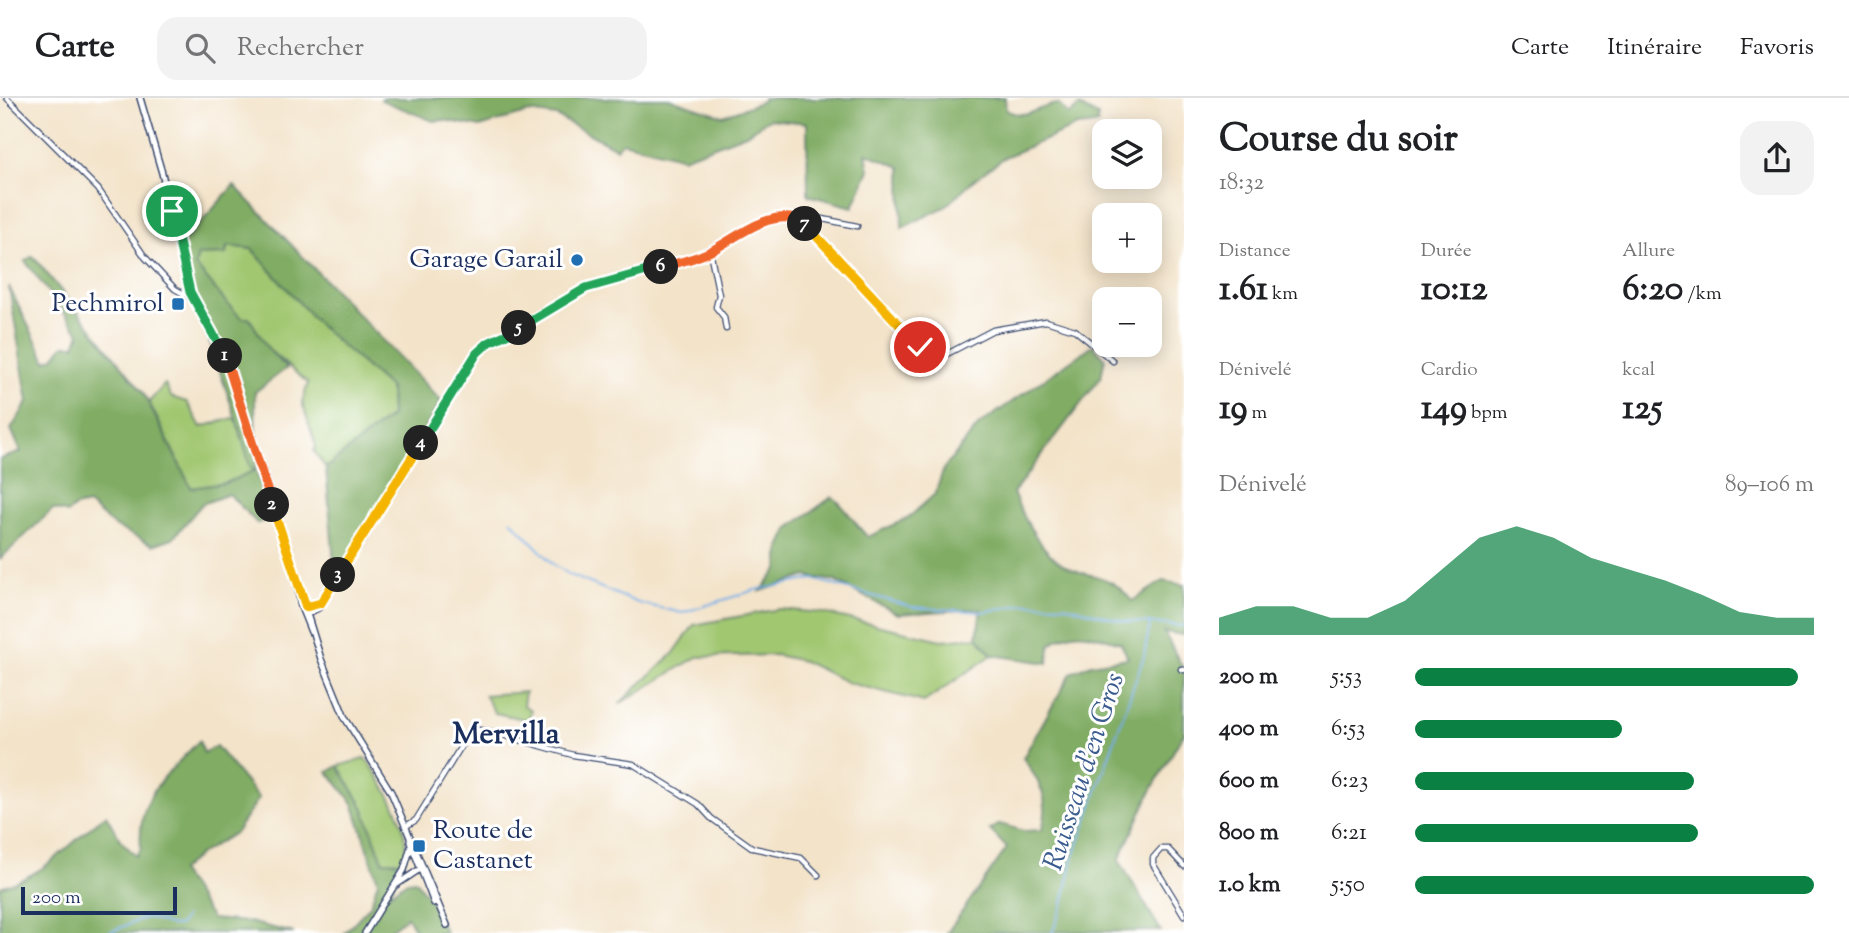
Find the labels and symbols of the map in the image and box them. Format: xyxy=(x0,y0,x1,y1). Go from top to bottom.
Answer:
pin xyxy=(142,181,202,241)
pin: 7 xyxy=(788,206,822,242)
place label: Garage Garail xyxy=(409,242,563,279)
pin: 6 xyxy=(644,250,678,284)
marker: Garage Garail xyxy=(569,252,585,268)
place label: Pechmirol xyxy=(52,286,164,323)
marker: Pechmirol xyxy=(170,296,186,312)
pin: 5 xyxy=(502,310,536,345)
pin xyxy=(890,317,950,377)
pin: 1 xyxy=(208,338,243,374)
pin: 4 xyxy=(404,426,438,460)
pin: 2 xyxy=(254,488,290,522)
pin: 3 xyxy=(320,558,356,592)
water label: Ruisseau d'en Gros xyxy=(1034,668,1136,876)
district label: Mervilla xyxy=(452,714,560,757)
place label: Route de Castanet xyxy=(433,813,533,880)
marker: Route de Castanet xyxy=(411,838,427,854)
scale bar xyxy=(21,884,177,916)

